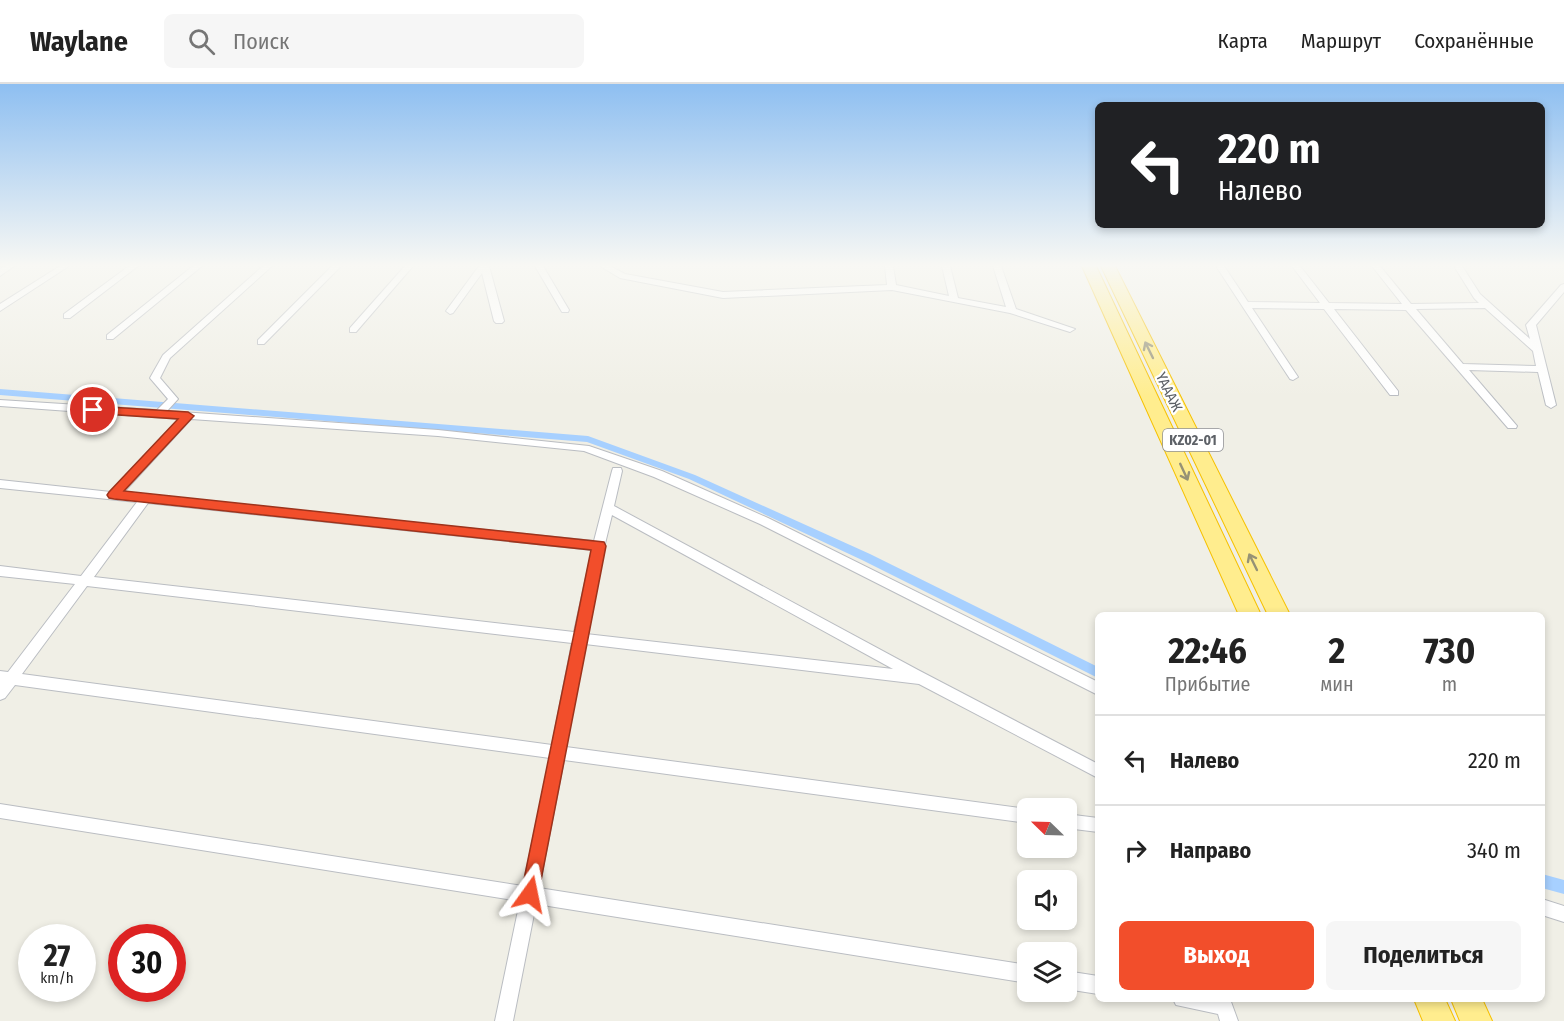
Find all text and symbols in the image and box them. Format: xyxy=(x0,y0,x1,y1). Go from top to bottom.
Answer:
search box xyxy=(164,14,584,68)
text: Waylane xyxy=(30,25,128,58)
icon: search xyxy=(185,25,218,58)
text: Поиск xyxy=(233,28,289,55)
text: Карта xyxy=(1218,28,1268,54)
text: Маршрут xyxy=(1301,28,1381,54)
text: Сохранённые xyxy=(1414,28,1534,54)
text: 220 m xyxy=(1218,124,1321,174)
icon: left xyxy=(1119,126,1197,204)
text: Налево xyxy=(1218,175,1302,207)
one-way arrow xyxy=(1142,341,1154,359)
street label: ҮАААЖ xyxy=(1152,369,1187,415)
pin xyxy=(67,384,118,435)
icon: arrive xyxy=(76,393,109,426)
road number: KZ02-01 xyxy=(1163,429,1223,451)
one-way arrow xyxy=(1178,462,1190,480)
one-way arrow xyxy=(1247,554,1258,572)
text: 22:46 xyxy=(1168,629,1247,673)
text: 2 xyxy=(1329,629,1345,673)
text: 730 xyxy=(1423,629,1475,673)
text: Прибытие xyxy=(1165,672,1251,696)
text: мин xyxy=(1320,672,1354,696)
text: m xyxy=(1442,672,1457,696)
icon: left xyxy=(1119,744,1152,777)
text: Налево xyxy=(1170,747,1239,774)
text: 220 m xyxy=(1468,747,1521,774)
north arrow xyxy=(1017,798,1077,858)
map controls xyxy=(1017,798,1077,1002)
icon: right xyxy=(1119,834,1152,867)
text: Направо xyxy=(1170,837,1251,864)
text: 340 m xyxy=(1467,837,1521,864)
position arrow xyxy=(498,862,562,926)
button: sound xyxy=(1017,870,1077,930)
button: Выход xyxy=(1119,921,1314,990)
button: Поделиться xyxy=(1326,921,1521,990)
speed limit sign: 30 xyxy=(108,924,186,1002)
text: 27 xyxy=(44,938,70,974)
button: layers xyxy=(1017,942,1077,1002)
text: km/h xyxy=(40,969,74,987)

